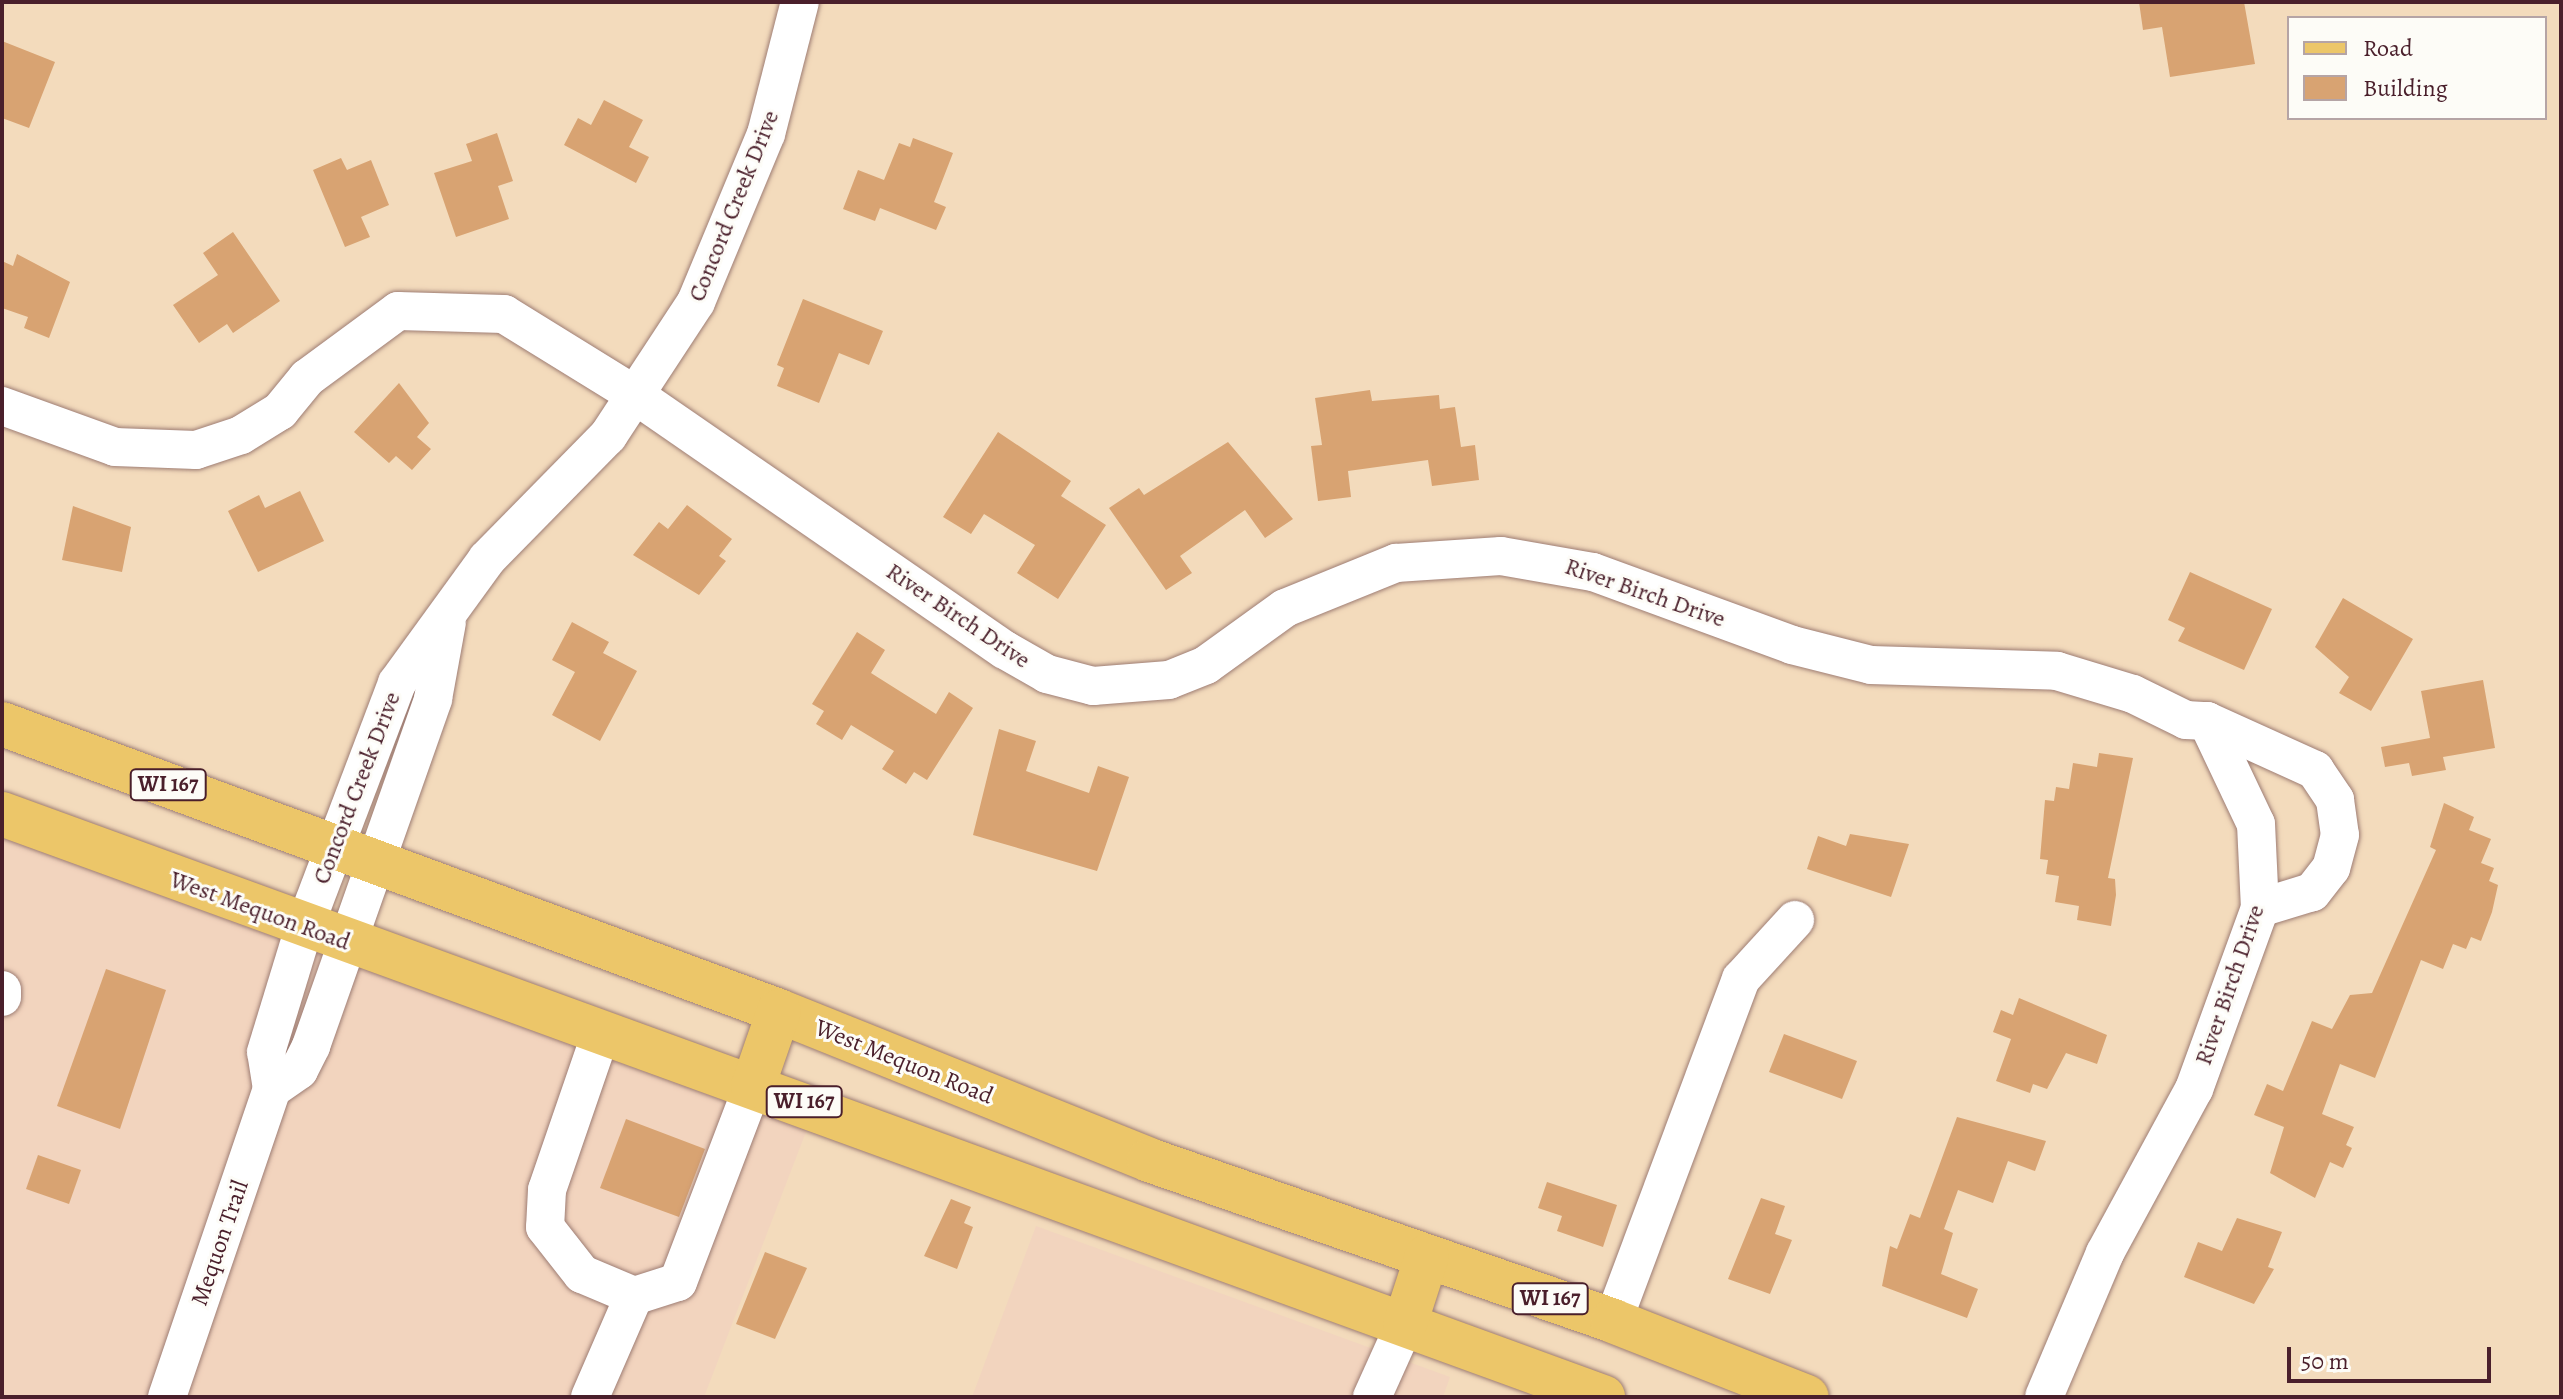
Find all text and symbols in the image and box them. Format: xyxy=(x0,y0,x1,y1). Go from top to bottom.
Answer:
legend xyxy=(2287,16,2547,120)
text: Road xyxy=(2363,32,2413,64)
text: Building xyxy=(2363,72,2448,104)
street label: Concord Creek Drive xyxy=(683,106,785,306)
street label: River Birch Drive xyxy=(1561,552,1729,634)
street label: River Birch Drive xyxy=(880,557,1036,675)
street label: Concord Creek Drive xyxy=(307,688,407,888)
road number: WI 167 xyxy=(128,767,208,803)
street label: West Mequon Road xyxy=(166,865,354,957)
street label: River Birch Drive xyxy=(2189,901,2271,1069)
street label: West Mequon Road xyxy=(811,1013,997,1111)
road number: WI 167 xyxy=(764,1084,844,1120)
street label: Mequon Trail xyxy=(185,1176,255,1310)
road number: WI 167 xyxy=(1510,1281,1590,1317)
scale bar xyxy=(2291,1331,2495,1381)
text: 50 m xyxy=(2301,1345,2349,1377)

